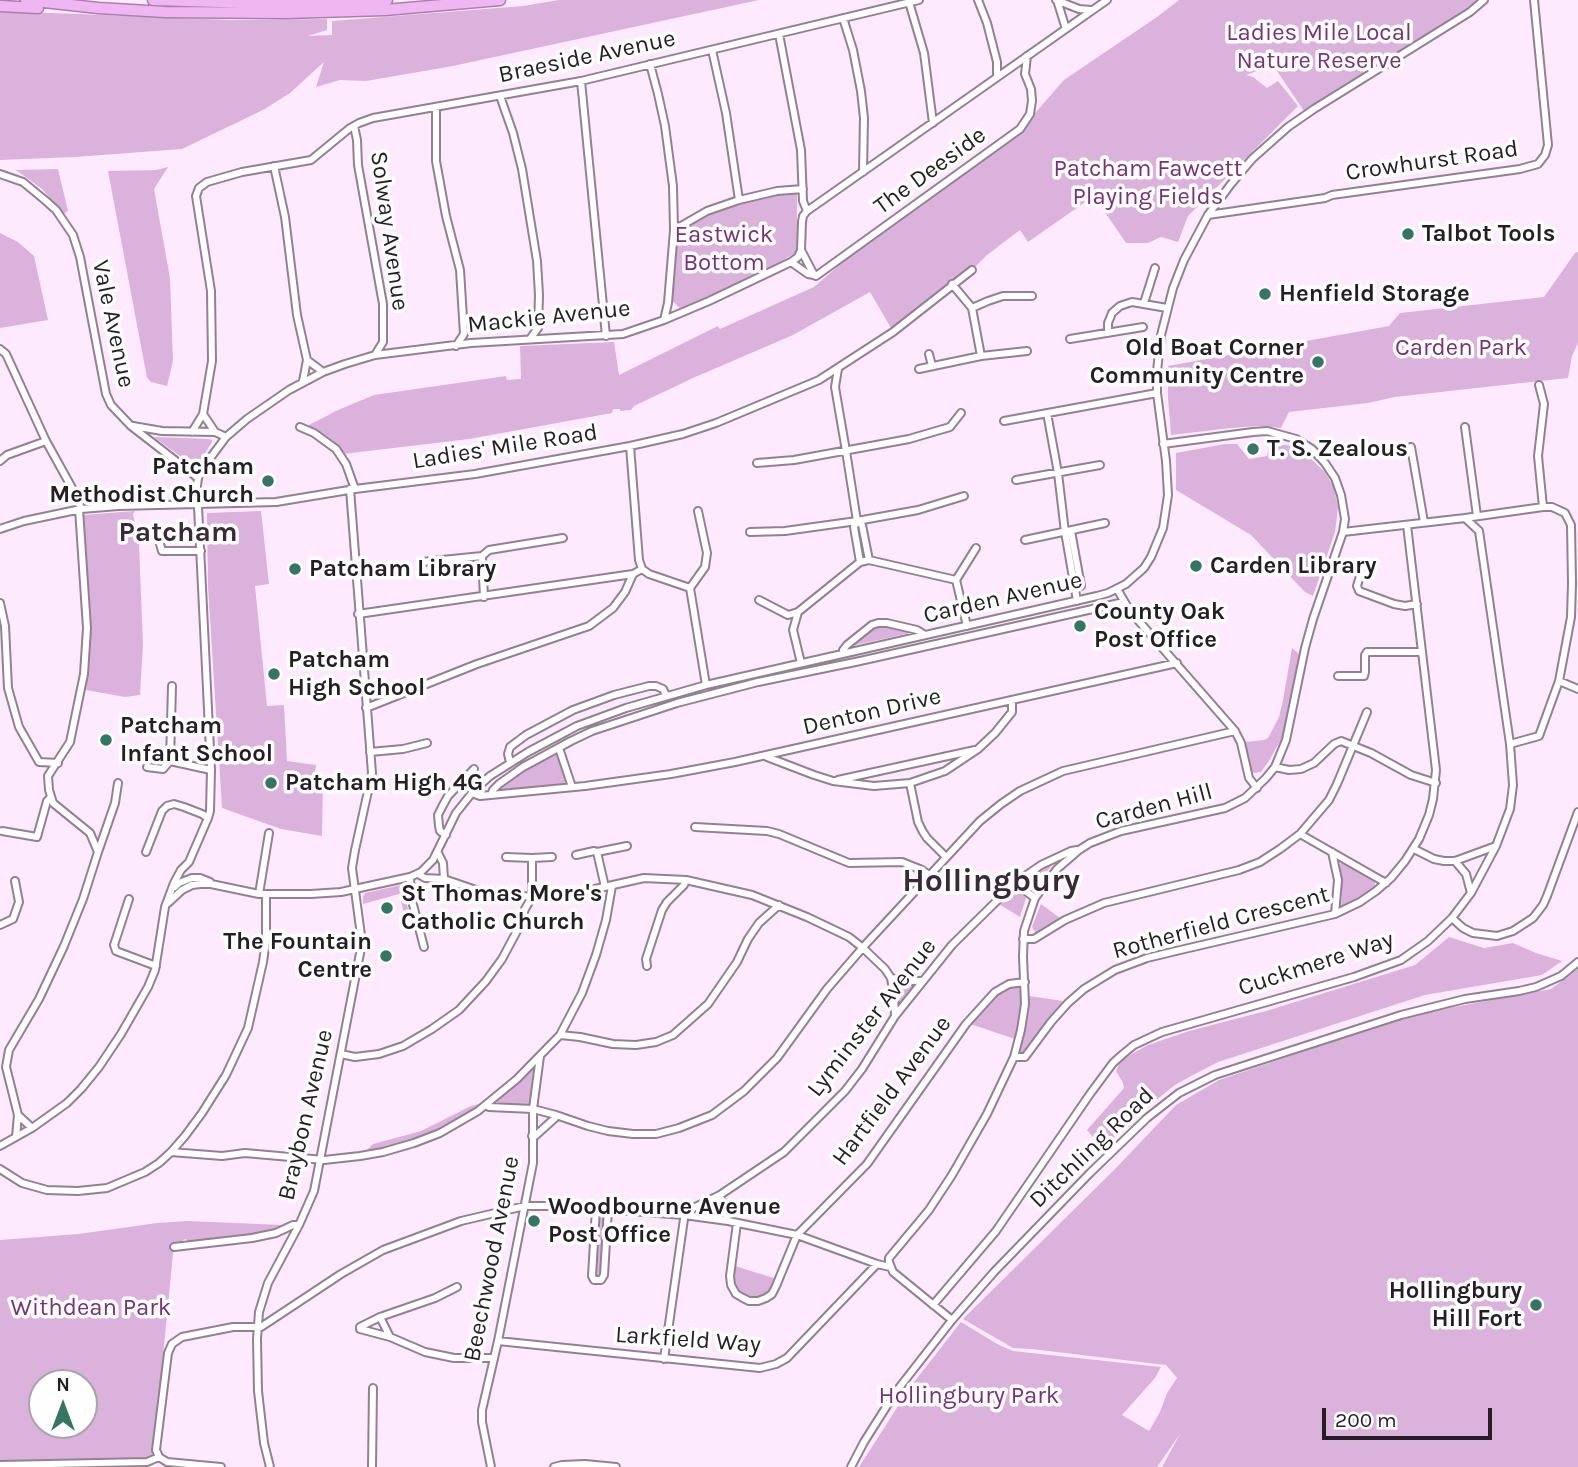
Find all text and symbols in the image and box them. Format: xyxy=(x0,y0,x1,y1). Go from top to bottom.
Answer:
park label: Ladies Mile Local Nature Reserve xyxy=(1226,19,1412,75)
street label: Braeside Avenue xyxy=(496,24,678,90)
street label: The Deeside xyxy=(868,121,992,221)
street label: Crowhurst Road xyxy=(1344,135,1520,187)
street label: Solway Avenue xyxy=(364,149,414,313)
park label: Patcham Fawcett Playing Fields xyxy=(1053,155,1243,211)
place label: Talbot Tools xyxy=(1422,220,1555,248)
park label: Eastwick Bottom xyxy=(675,221,773,277)
marker: Talbot Tools xyxy=(1400,226,1416,242)
street label: Vale Avenue xyxy=(85,258,141,390)
place label: Henfield Storage xyxy=(1279,280,1470,308)
marker: Henfield Storage xyxy=(1257,286,1273,302)
street label: Mackie Avenue xyxy=(466,294,632,340)
place label: Old Boat Corner Community Centre xyxy=(1090,334,1304,390)
park label: Carden Park xyxy=(1395,334,1527,362)
marker: Old Boat Corner Community Centre xyxy=(1310,354,1326,370)
street label: Ladies' Mile Road xyxy=(410,418,600,476)
place label: T. S. Zealous xyxy=(1267,435,1408,463)
marker: T. S. Zealous xyxy=(1245,441,1261,457)
place label: Patcham Methodist Church xyxy=(49,453,254,509)
marker: Patcham Methodist Church xyxy=(260,473,276,489)
district label: Patcham xyxy=(119,516,237,550)
place label: Carden Library xyxy=(1210,552,1377,580)
place label: Patcham Library xyxy=(309,555,496,583)
marker: Carden Library xyxy=(1188,558,1204,574)
marker: Patcham Library xyxy=(287,561,303,577)
street label: Carden Avenue xyxy=(921,566,1085,630)
place label: County Oak Post Office xyxy=(1094,598,1225,654)
marker: County Oak Post Office xyxy=(1072,618,1088,634)
place label: Patcham High School xyxy=(288,646,425,702)
marker: Patcham High School xyxy=(266,666,282,682)
street label: Denton Drive xyxy=(800,682,944,742)
place label: Patcham Infant School xyxy=(120,712,273,768)
marker: Patcham Infant School xyxy=(98,732,114,748)
place label: Patcham High 4G xyxy=(285,769,483,797)
marker: Patcham High 4G xyxy=(263,775,279,791)
street label: Carden Hill xyxy=(1092,778,1216,836)
district label: Hollingbury xyxy=(902,863,1080,901)
place label: St Thomas More's Catholic Church xyxy=(401,880,602,936)
street label: Rotherfield Crescent xyxy=(1109,880,1333,966)
marker: St Thomas More's Catholic Church xyxy=(379,900,395,916)
street label: Cuckmere Way xyxy=(1235,925,1397,1003)
place label: The Fountain Centre xyxy=(223,928,372,984)
street label: Lyminster Avenue xyxy=(801,933,943,1103)
marker: The Fountain Centre xyxy=(378,948,394,964)
street label: Hartfield Avenue xyxy=(826,1010,958,1172)
street label: Braybon Avenue xyxy=(272,1027,340,1203)
street label: Ditchling Road xyxy=(1024,1081,1160,1215)
street label: Beechwood Avenue xyxy=(458,1154,526,1364)
place label: Woodbourne Avenue Post Office xyxy=(548,1193,781,1249)
marker: Woodbourne Avenue Post Office xyxy=(526,1213,542,1229)
place label: Hollingbury Hill Fort xyxy=(1389,1277,1522,1333)
park label: Withdean Park xyxy=(11,1294,171,1322)
marker: Hollingbury Hill Fort xyxy=(1528,1297,1544,1313)
street label: Larkfield Way xyxy=(614,1321,762,1359)
north arrow xyxy=(28,1369,98,1439)
text: N xyxy=(56,1374,70,1396)
park label: Hollingbury Park xyxy=(879,1382,1059,1410)
scale bar xyxy=(1326,1394,1496,1438)
text: 200 m xyxy=(1335,1408,1397,1432)

